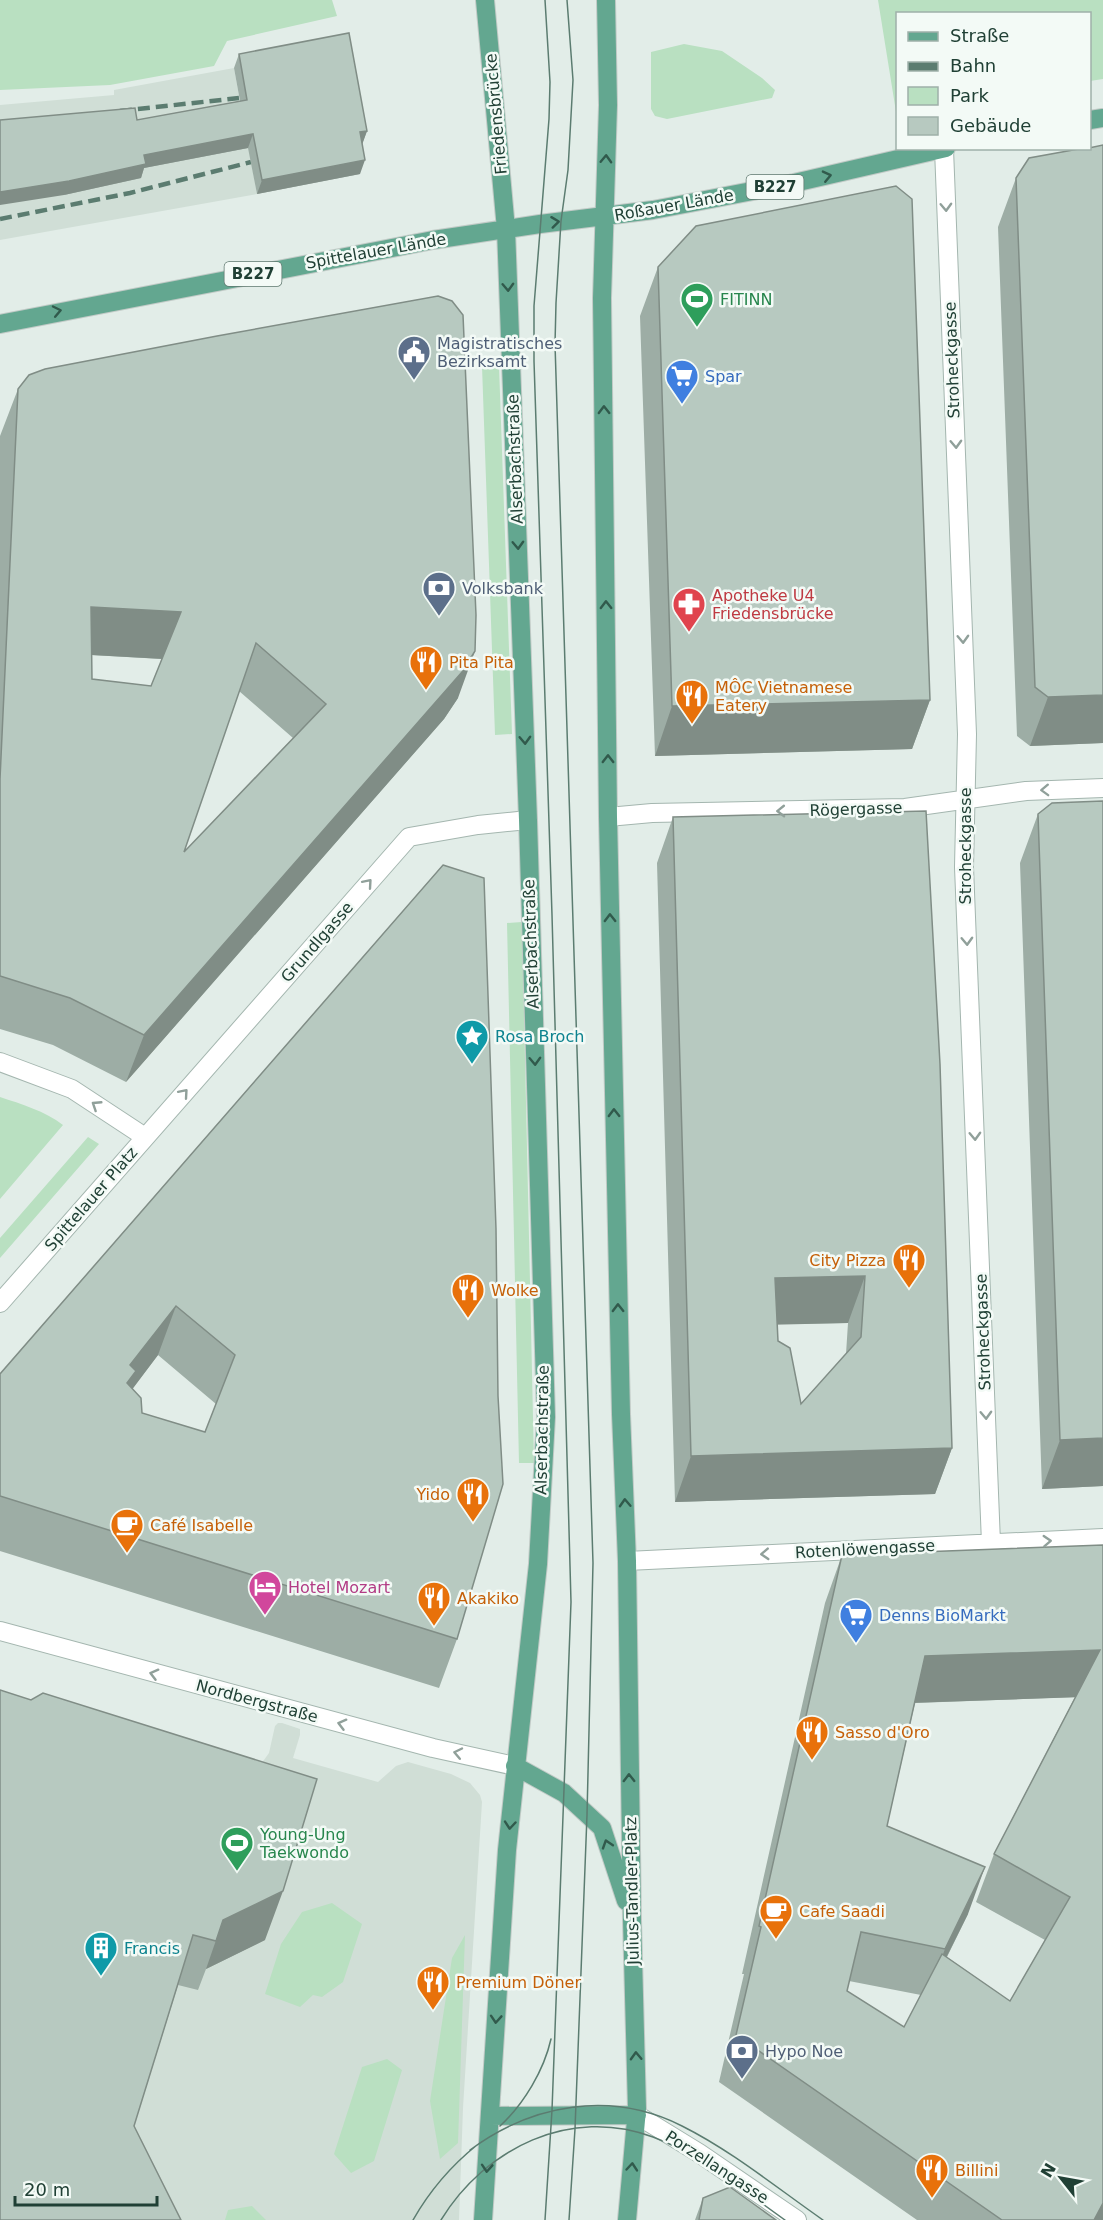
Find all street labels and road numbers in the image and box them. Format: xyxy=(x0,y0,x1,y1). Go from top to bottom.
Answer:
street label: Friedensbrücke xyxy=(481,53,511,175)
road number: B227 xyxy=(746,175,804,199)
street label: Roßauer Lände xyxy=(613,185,735,225)
street label: Spittelauer Lände xyxy=(304,229,448,273)
road number: B227 xyxy=(224,262,282,286)
street label: Stroheckgasse xyxy=(940,301,964,419)
street label: Alserbachstraße xyxy=(503,394,527,524)
street label: Stroheckgasse xyxy=(956,788,975,904)
street label: Rögergasse xyxy=(809,798,903,820)
street label: Alserbachstraße xyxy=(519,879,543,1009)
street label: Grundlgasse xyxy=(277,898,357,986)
street label: Spittelauer Platz xyxy=(41,1143,141,1255)
street label: Stroheckgasse xyxy=(971,1273,995,1391)
street label: Alserbachstraße xyxy=(531,1365,553,1495)
street label: Rotenlöwengasse xyxy=(794,1536,936,1562)
street label: Nordbergstraße xyxy=(194,1676,320,1726)
street label: Julius-Tandler-Platz xyxy=(621,1817,643,1966)
street label: Porzellangasse xyxy=(662,2127,772,2207)

